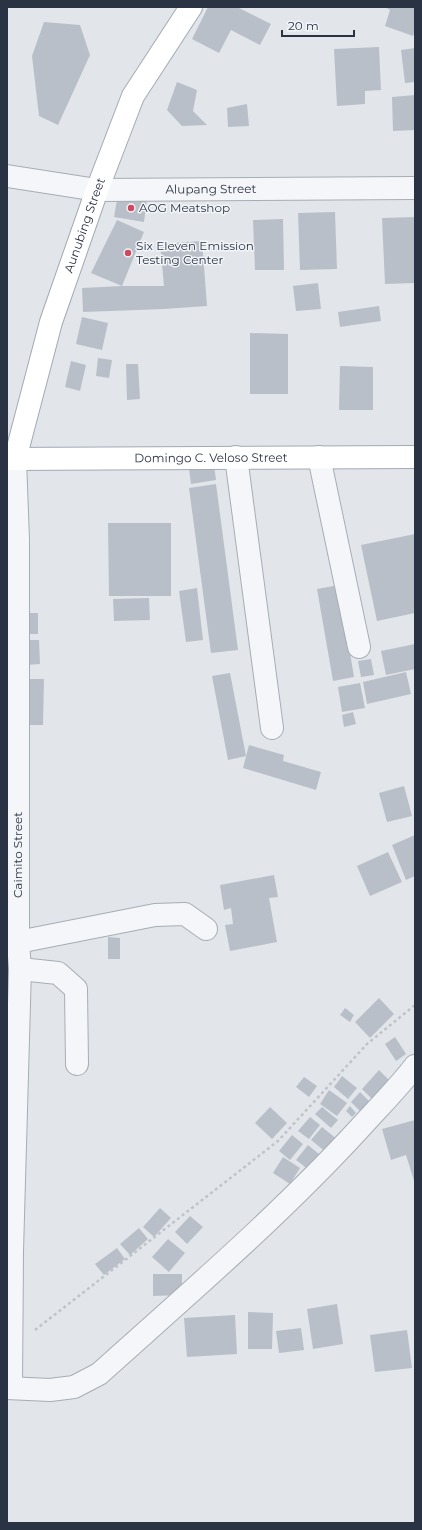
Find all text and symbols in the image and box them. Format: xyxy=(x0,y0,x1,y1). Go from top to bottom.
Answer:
scale bar xyxy=(282,12,354,38)
text: 20 m xyxy=(288,18,319,33)
street label: Aunubing Street xyxy=(61,175,108,275)
street label: Alupang Street xyxy=(165,181,257,197)
place label: AOG Meatshop xyxy=(139,200,230,215)
marker: AOG Meatshop xyxy=(126,203,136,213)
place label: Six Eleven Emission Testing Center xyxy=(136,238,254,267)
marker: Six Eleven Emission Testing Center xyxy=(123,248,133,258)
street label: Domingo C. Veloso Street xyxy=(134,450,288,465)
street label: Caimito Street xyxy=(10,812,25,898)

